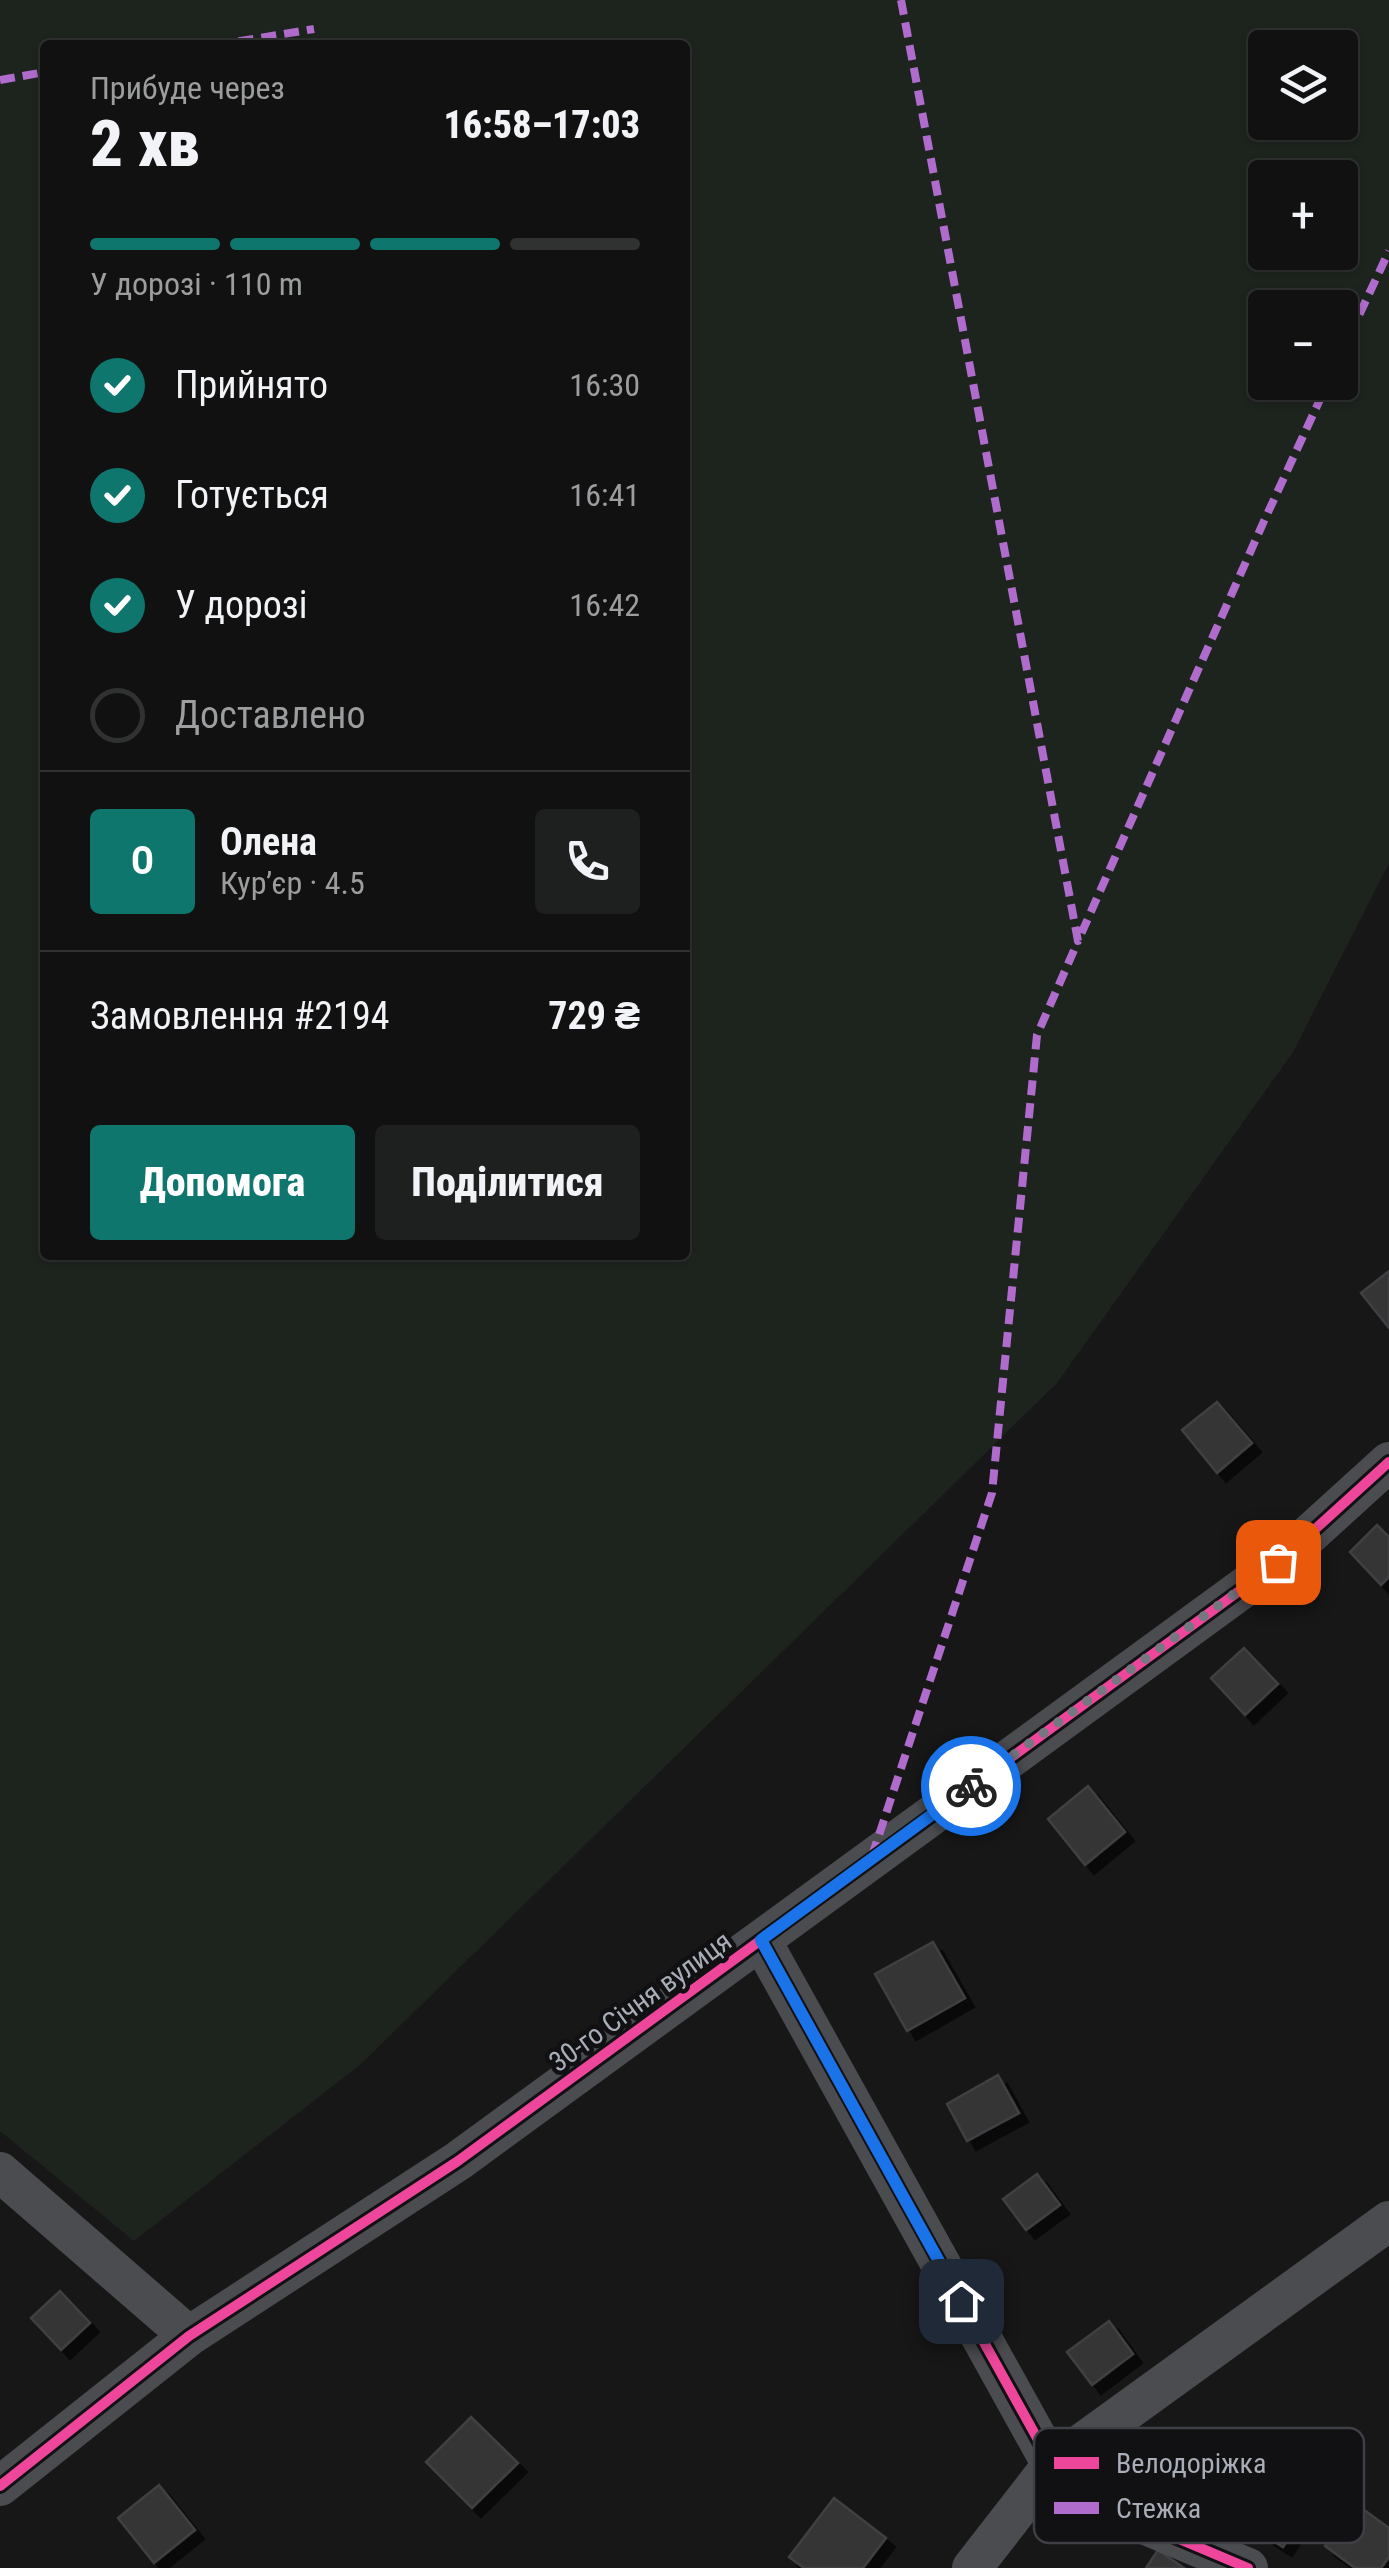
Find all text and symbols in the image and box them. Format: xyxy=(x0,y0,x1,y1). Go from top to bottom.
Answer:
map controls xyxy=(1248,30,1358,400)
button: layers xyxy=(1248,30,1358,140)
text: Прибуде через xyxy=(90,69,285,107)
text: 16:58–17:03 xyxy=(443,103,640,147)
text: 2 хв xyxy=(90,106,200,182)
button: + xyxy=(1248,160,1358,270)
text: У дорозі · 110 m xyxy=(90,265,303,303)
button: − xyxy=(1248,290,1358,400)
icon: check xyxy=(90,358,145,413)
text: Прийнято xyxy=(175,363,328,407)
text: 16:30 xyxy=(569,366,640,404)
icon: check xyxy=(90,468,145,523)
text: Готується xyxy=(175,473,329,517)
text: 16:41 xyxy=(569,476,640,514)
icon: check xyxy=(90,578,145,633)
text: У дорозі xyxy=(175,583,308,627)
text: 16:42 xyxy=(569,586,640,624)
text: Доставлено xyxy=(175,693,366,737)
button: phone xyxy=(535,809,640,914)
text: Олена xyxy=(220,820,317,864)
text: О xyxy=(131,839,154,883)
text: Кур’єр · 4.5 xyxy=(220,864,365,902)
text: Замовлення #2194 xyxy=(90,994,389,1038)
text: 729 ₴ xyxy=(548,994,640,1038)
button: Допомога xyxy=(90,1125,355,1240)
button: Поділитися xyxy=(375,1125,640,1240)
pin xyxy=(1236,1520,1321,1605)
icon: bag xyxy=(1251,1535,1306,1590)
courier xyxy=(921,1736,1021,1836)
icon: bike xyxy=(944,1759,999,1814)
street label: 30-го Січня вулиця xyxy=(543,1924,738,2079)
pin xyxy=(919,2259,1004,2344)
icon: home xyxy=(934,2274,989,2329)
legend xyxy=(1034,2428,1364,2543)
text: Велодоріжка xyxy=(1116,2447,1267,2480)
text: Стежка xyxy=(1116,2492,1201,2525)

